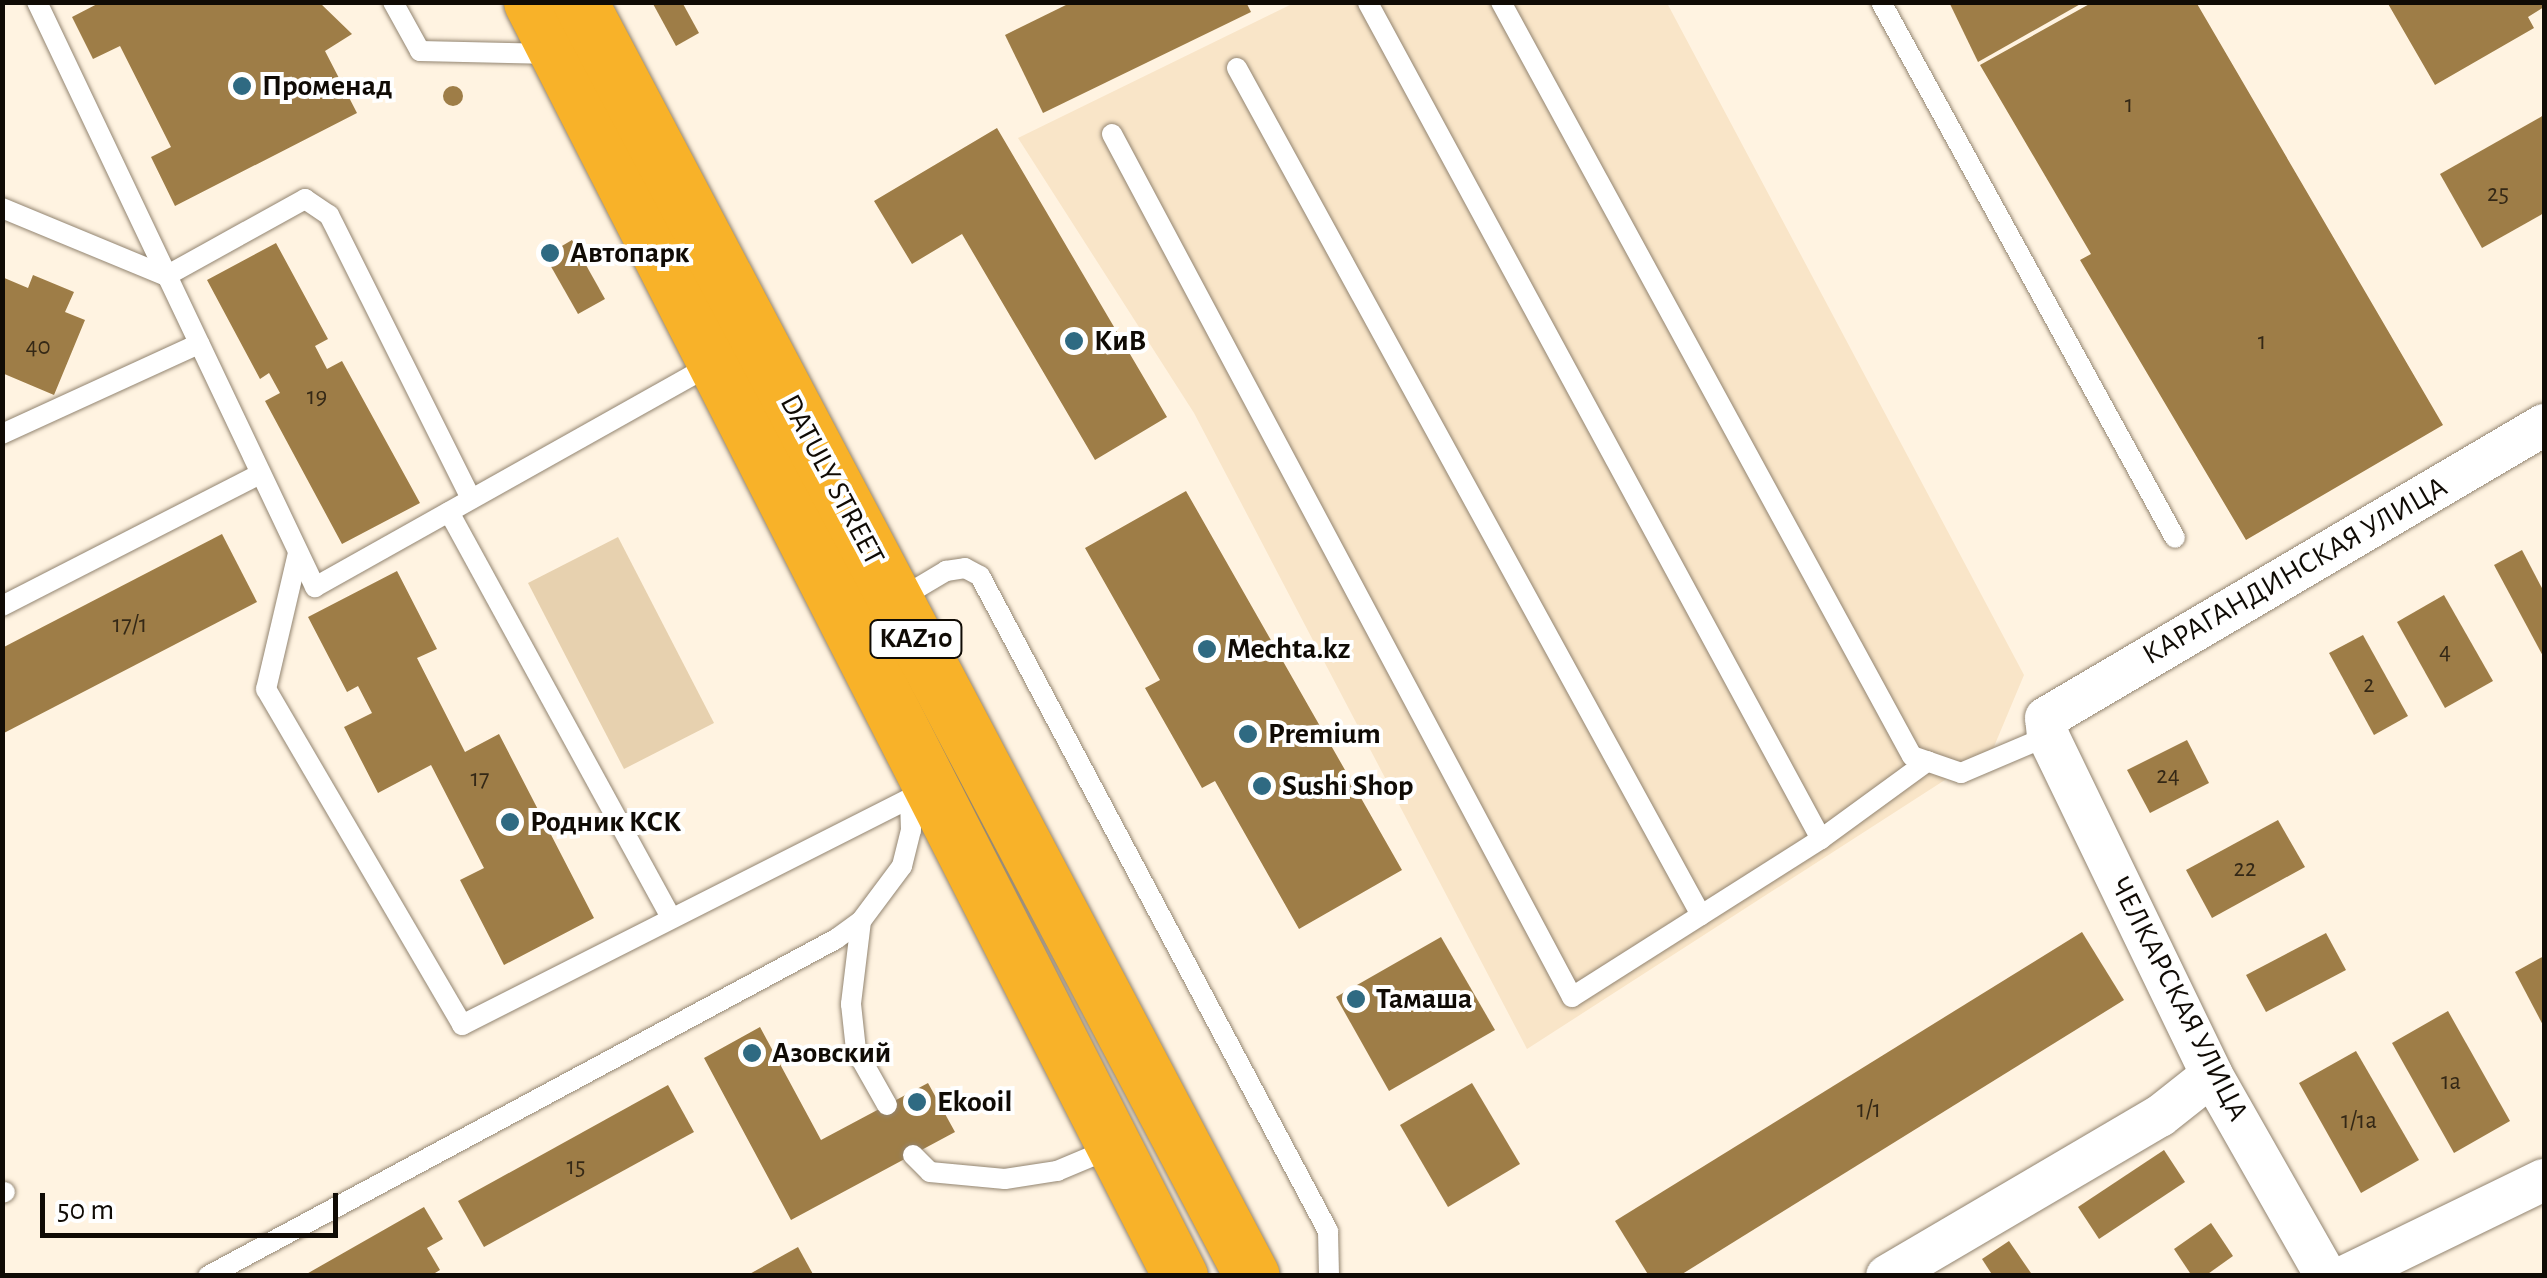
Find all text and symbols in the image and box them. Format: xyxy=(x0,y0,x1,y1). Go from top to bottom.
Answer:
place label: Променад xyxy=(262,68,392,104)
marker: Променад xyxy=(231,75,253,97)
house number: 1 xyxy=(2125,90,2133,120)
house number: 25 xyxy=(2487,179,2509,209)
place label: Автопарк xyxy=(570,235,689,271)
marker: Автопарк xyxy=(539,242,561,264)
place label: КиВ xyxy=(1094,323,1146,359)
house number: 1 xyxy=(2258,327,2266,357)
marker: КиВ xyxy=(1063,330,1085,352)
house number: 40 xyxy=(25,332,51,362)
house number: 19 xyxy=(307,382,327,412)
street label: DATULY STREET xyxy=(772,388,892,572)
street label: КАРАГАНДИНСКАЯ УЛИЦА xyxy=(2136,469,2454,673)
house number: 17/1 xyxy=(113,610,147,640)
road number: KAZ10 xyxy=(868,616,964,662)
place label: Mechta.kz xyxy=(1227,631,1350,667)
house number: 4 xyxy=(2439,637,2451,667)
marker: Mechta.kz xyxy=(1196,638,1218,660)
house number: 2 xyxy=(2363,670,2375,700)
place label: Premium xyxy=(1268,716,1381,752)
marker: Premium xyxy=(1237,723,1259,745)
house number: 24 xyxy=(2156,761,2180,791)
house number: 17 xyxy=(470,764,490,794)
place label: Sushi Shop xyxy=(1282,768,1414,804)
marker: Sushi Shop xyxy=(1251,775,1273,797)
place label: Родник КСК xyxy=(530,804,681,840)
marker: Родник КСК xyxy=(499,811,521,833)
house number: 22 xyxy=(2234,854,2256,884)
street label: ЧЕЛКАРСКАЯ УЛИЦА xyxy=(2102,871,2256,1127)
place label: Тамаша xyxy=(1376,981,1472,1017)
marker: Тамаша xyxy=(1345,988,1367,1010)
place label: Азовский xyxy=(772,1035,891,1071)
marker: Азовский xyxy=(741,1042,763,1064)
house number: 1а xyxy=(2441,1067,2461,1097)
place label: Ekooil xyxy=(937,1084,1012,1120)
marker: Ekooil xyxy=(906,1091,928,1113)
house number: 1/1 xyxy=(1857,1095,1881,1125)
house number: 1/1а xyxy=(2341,1106,2377,1136)
house number: 15 xyxy=(566,1152,586,1182)
scale bar xyxy=(45,1173,342,1235)
text: 50 m xyxy=(57,1195,114,1225)

